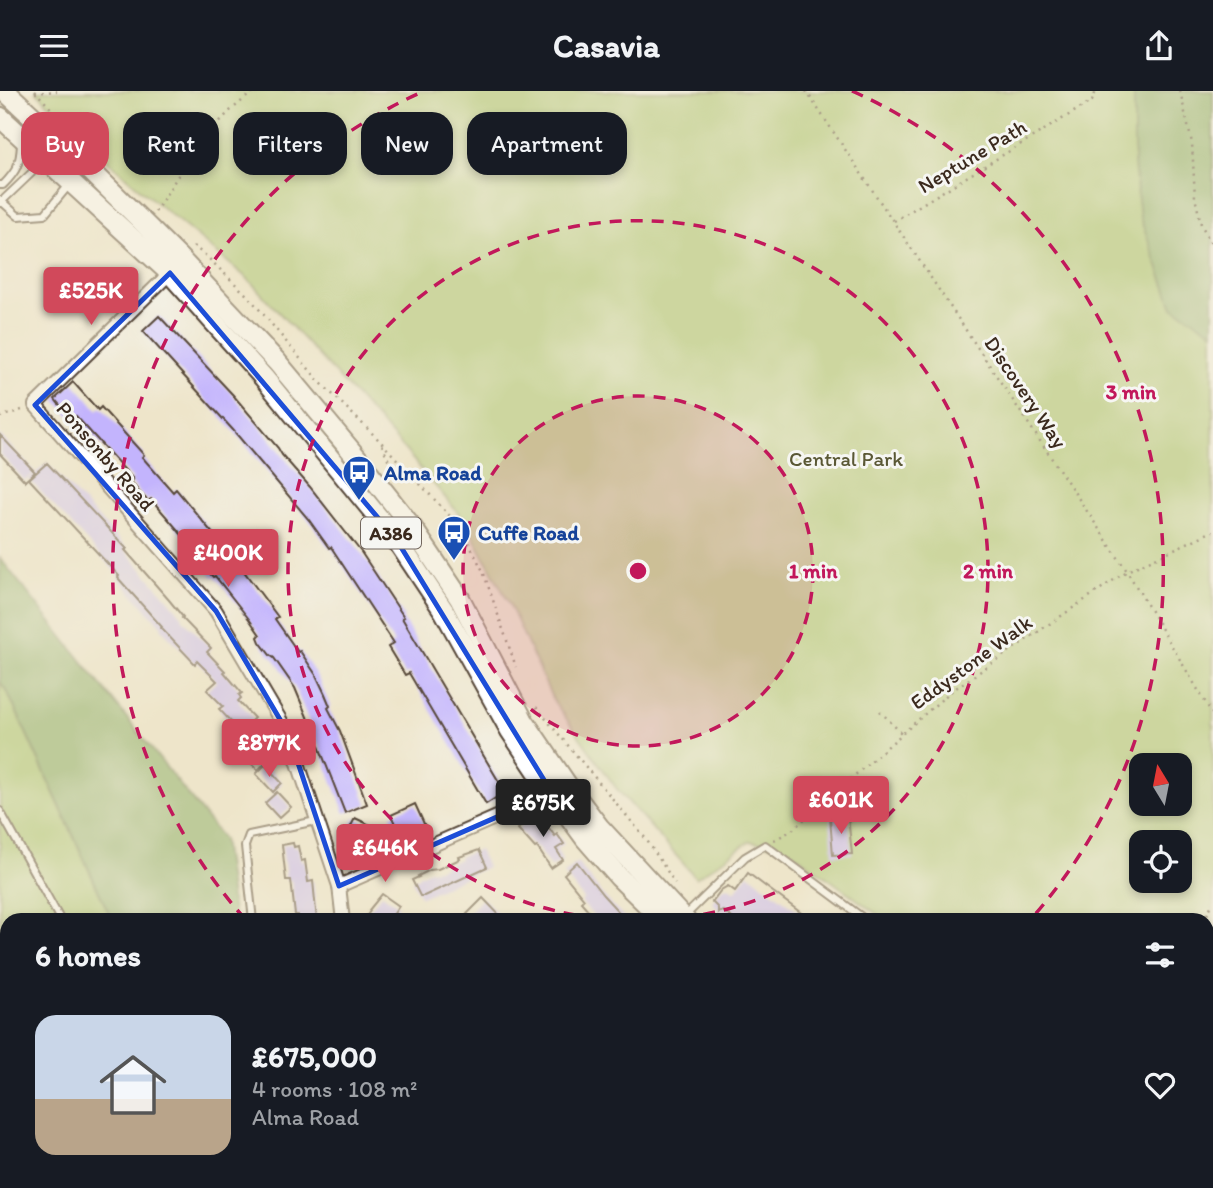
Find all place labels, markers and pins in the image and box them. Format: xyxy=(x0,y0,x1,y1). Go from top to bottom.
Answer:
pin: £525K xyxy=(42,267,140,327)
bus stop icon: Alma Road xyxy=(340,453,378,502)
place label: Alma Road xyxy=(383,460,482,485)
bus stop icon: Cuffe Road xyxy=(435,513,473,562)
place label: Cuffe Road xyxy=(478,520,580,545)
pin: £400K xyxy=(179,529,277,589)
centre of rings xyxy=(626,559,650,583)
pin: £877K xyxy=(220,719,318,779)
pin: £601K xyxy=(792,777,890,836)
pin: £675K xyxy=(494,779,592,839)
pin: £646K xyxy=(336,825,434,884)

